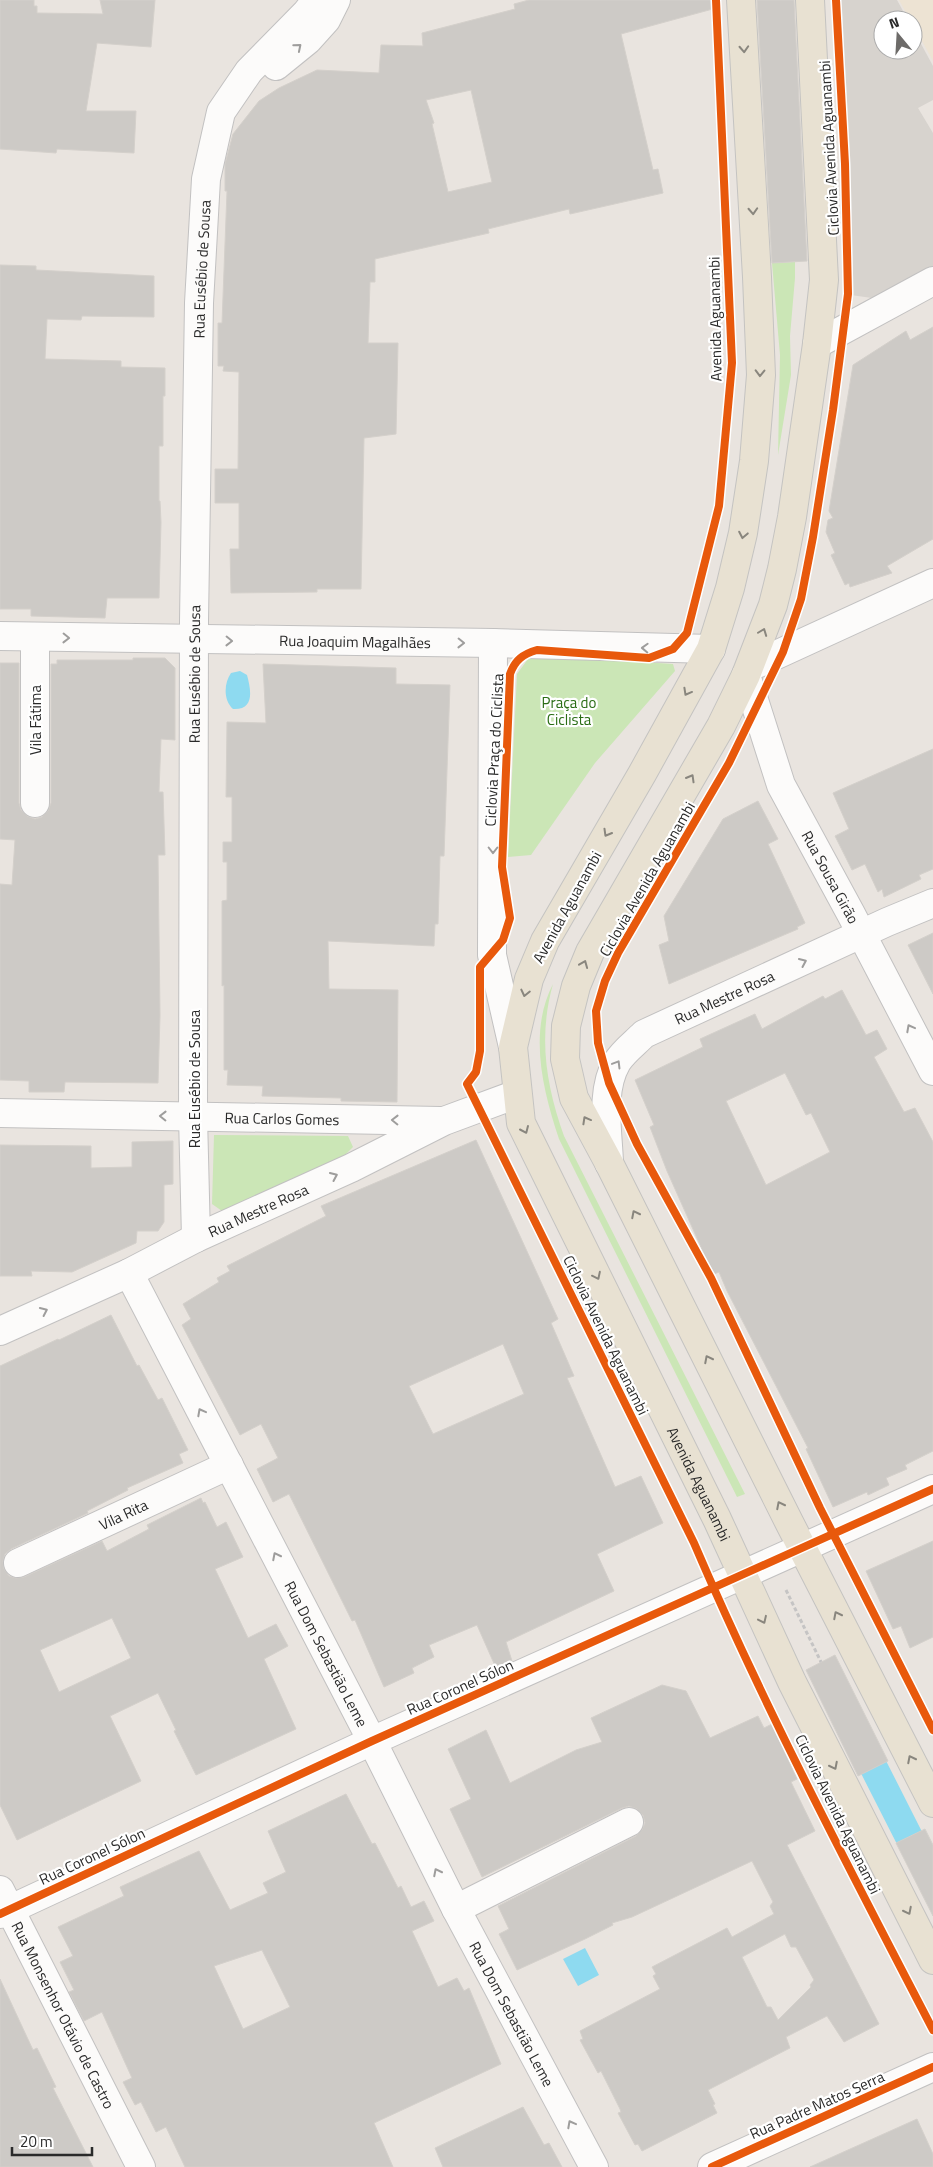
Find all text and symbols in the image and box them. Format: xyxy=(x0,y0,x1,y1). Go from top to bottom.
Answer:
north arrow xyxy=(873,10,923,60)
text: N xyxy=(886,11,902,34)
one-way arrow xyxy=(293,44,302,53)
one-way arrow xyxy=(739,45,750,53)
street label: Ciclovia Avenida Aguanambi xyxy=(813,60,845,236)
street label: Rua Eusébio de Sousa xyxy=(187,199,216,339)
one-way arrow xyxy=(748,207,759,215)
street label: Avenida Aguanambi xyxy=(702,256,728,382)
one-way arrow xyxy=(755,370,765,377)
one-way arrow xyxy=(738,530,748,539)
street label: Rua Eusébio de Sousa xyxy=(182,604,206,743)
street label: Rua Joaquim Magalhães xyxy=(279,628,431,654)
one-way arrow xyxy=(756,628,767,637)
one-way arrow xyxy=(62,632,70,643)
one-way arrow xyxy=(225,636,233,646)
one-way arrow xyxy=(458,638,465,648)
one-way arrow xyxy=(640,643,648,653)
street label: Ciclovia Praça do Ciclista xyxy=(479,672,510,827)
street label: Vila Fátima xyxy=(24,685,47,755)
one-way arrow xyxy=(683,687,693,696)
park label: Praça do Ciclista xyxy=(542,691,596,731)
one-way arrow xyxy=(685,774,695,783)
street label: Ciclovia Avenida Aguanambi xyxy=(593,797,701,961)
street label: Rua Sousa Girão xyxy=(796,826,866,928)
one-way arrow xyxy=(604,828,614,837)
one-way arrow xyxy=(488,846,498,854)
street label: Avenida Aguanambi xyxy=(527,847,607,967)
one-way arrow xyxy=(798,957,807,968)
one-way arrow xyxy=(578,960,589,969)
street label: Rua Mestre Rosa xyxy=(670,964,778,1030)
one-way arrow xyxy=(520,988,531,997)
street label: Rua Eusébio de Sousa xyxy=(183,1009,206,1148)
one-way arrow xyxy=(906,1024,916,1033)
one-way arrow xyxy=(611,1060,621,1069)
street label: Rua Carlos Gomes xyxy=(224,1106,340,1131)
one-way arrow xyxy=(158,1111,166,1121)
one-way arrow xyxy=(391,1115,398,1125)
one-way arrow xyxy=(582,1116,592,1125)
one-way arrow xyxy=(518,1125,529,1134)
one-way arrow xyxy=(329,1171,338,1182)
street label: Rua Mestre Rosa xyxy=(204,1177,312,1243)
one-way arrow xyxy=(631,1210,641,1219)
street label: Ciclovia Avenida Aguanambi xyxy=(557,1251,655,1419)
one-way arrow xyxy=(591,1270,601,1279)
one-way arrow xyxy=(39,1307,48,1317)
one-way arrow xyxy=(704,1356,714,1365)
one-way arrow xyxy=(197,1408,207,1417)
street label: Avenida Aguanambi xyxy=(662,1423,737,1545)
street label: Vila Rita xyxy=(95,1493,152,1535)
one-way arrow xyxy=(776,1501,786,1510)
one-way arrow xyxy=(272,1552,282,1561)
street label: Rua Dom Sebastião Leme xyxy=(279,1577,374,1731)
one-way arrow xyxy=(833,1611,843,1620)
one-way arrow xyxy=(756,1615,767,1624)
street label: Rua Coronel Sólon xyxy=(403,1653,517,1721)
street label: Ciclovia Avenida Aguanambi xyxy=(789,1730,887,1898)
one-way arrow xyxy=(907,1755,917,1764)
one-way arrow xyxy=(828,1760,838,1769)
street label: Rua Coronel Sólon xyxy=(35,1821,149,1891)
one-way arrow xyxy=(433,1868,443,1877)
one-way arrow xyxy=(902,1905,912,1914)
street label: Rua Monsenhor Otávio de Castro xyxy=(6,1917,121,2113)
street label: Rua Dom Sebastião Leme xyxy=(464,1937,560,2091)
street label: Rua Padre Matos Serra xyxy=(746,2065,889,2145)
one-way arrow xyxy=(567,2120,577,2129)
scale bar xyxy=(12,2124,92,2156)
text: 20 m xyxy=(20,2130,53,2153)

